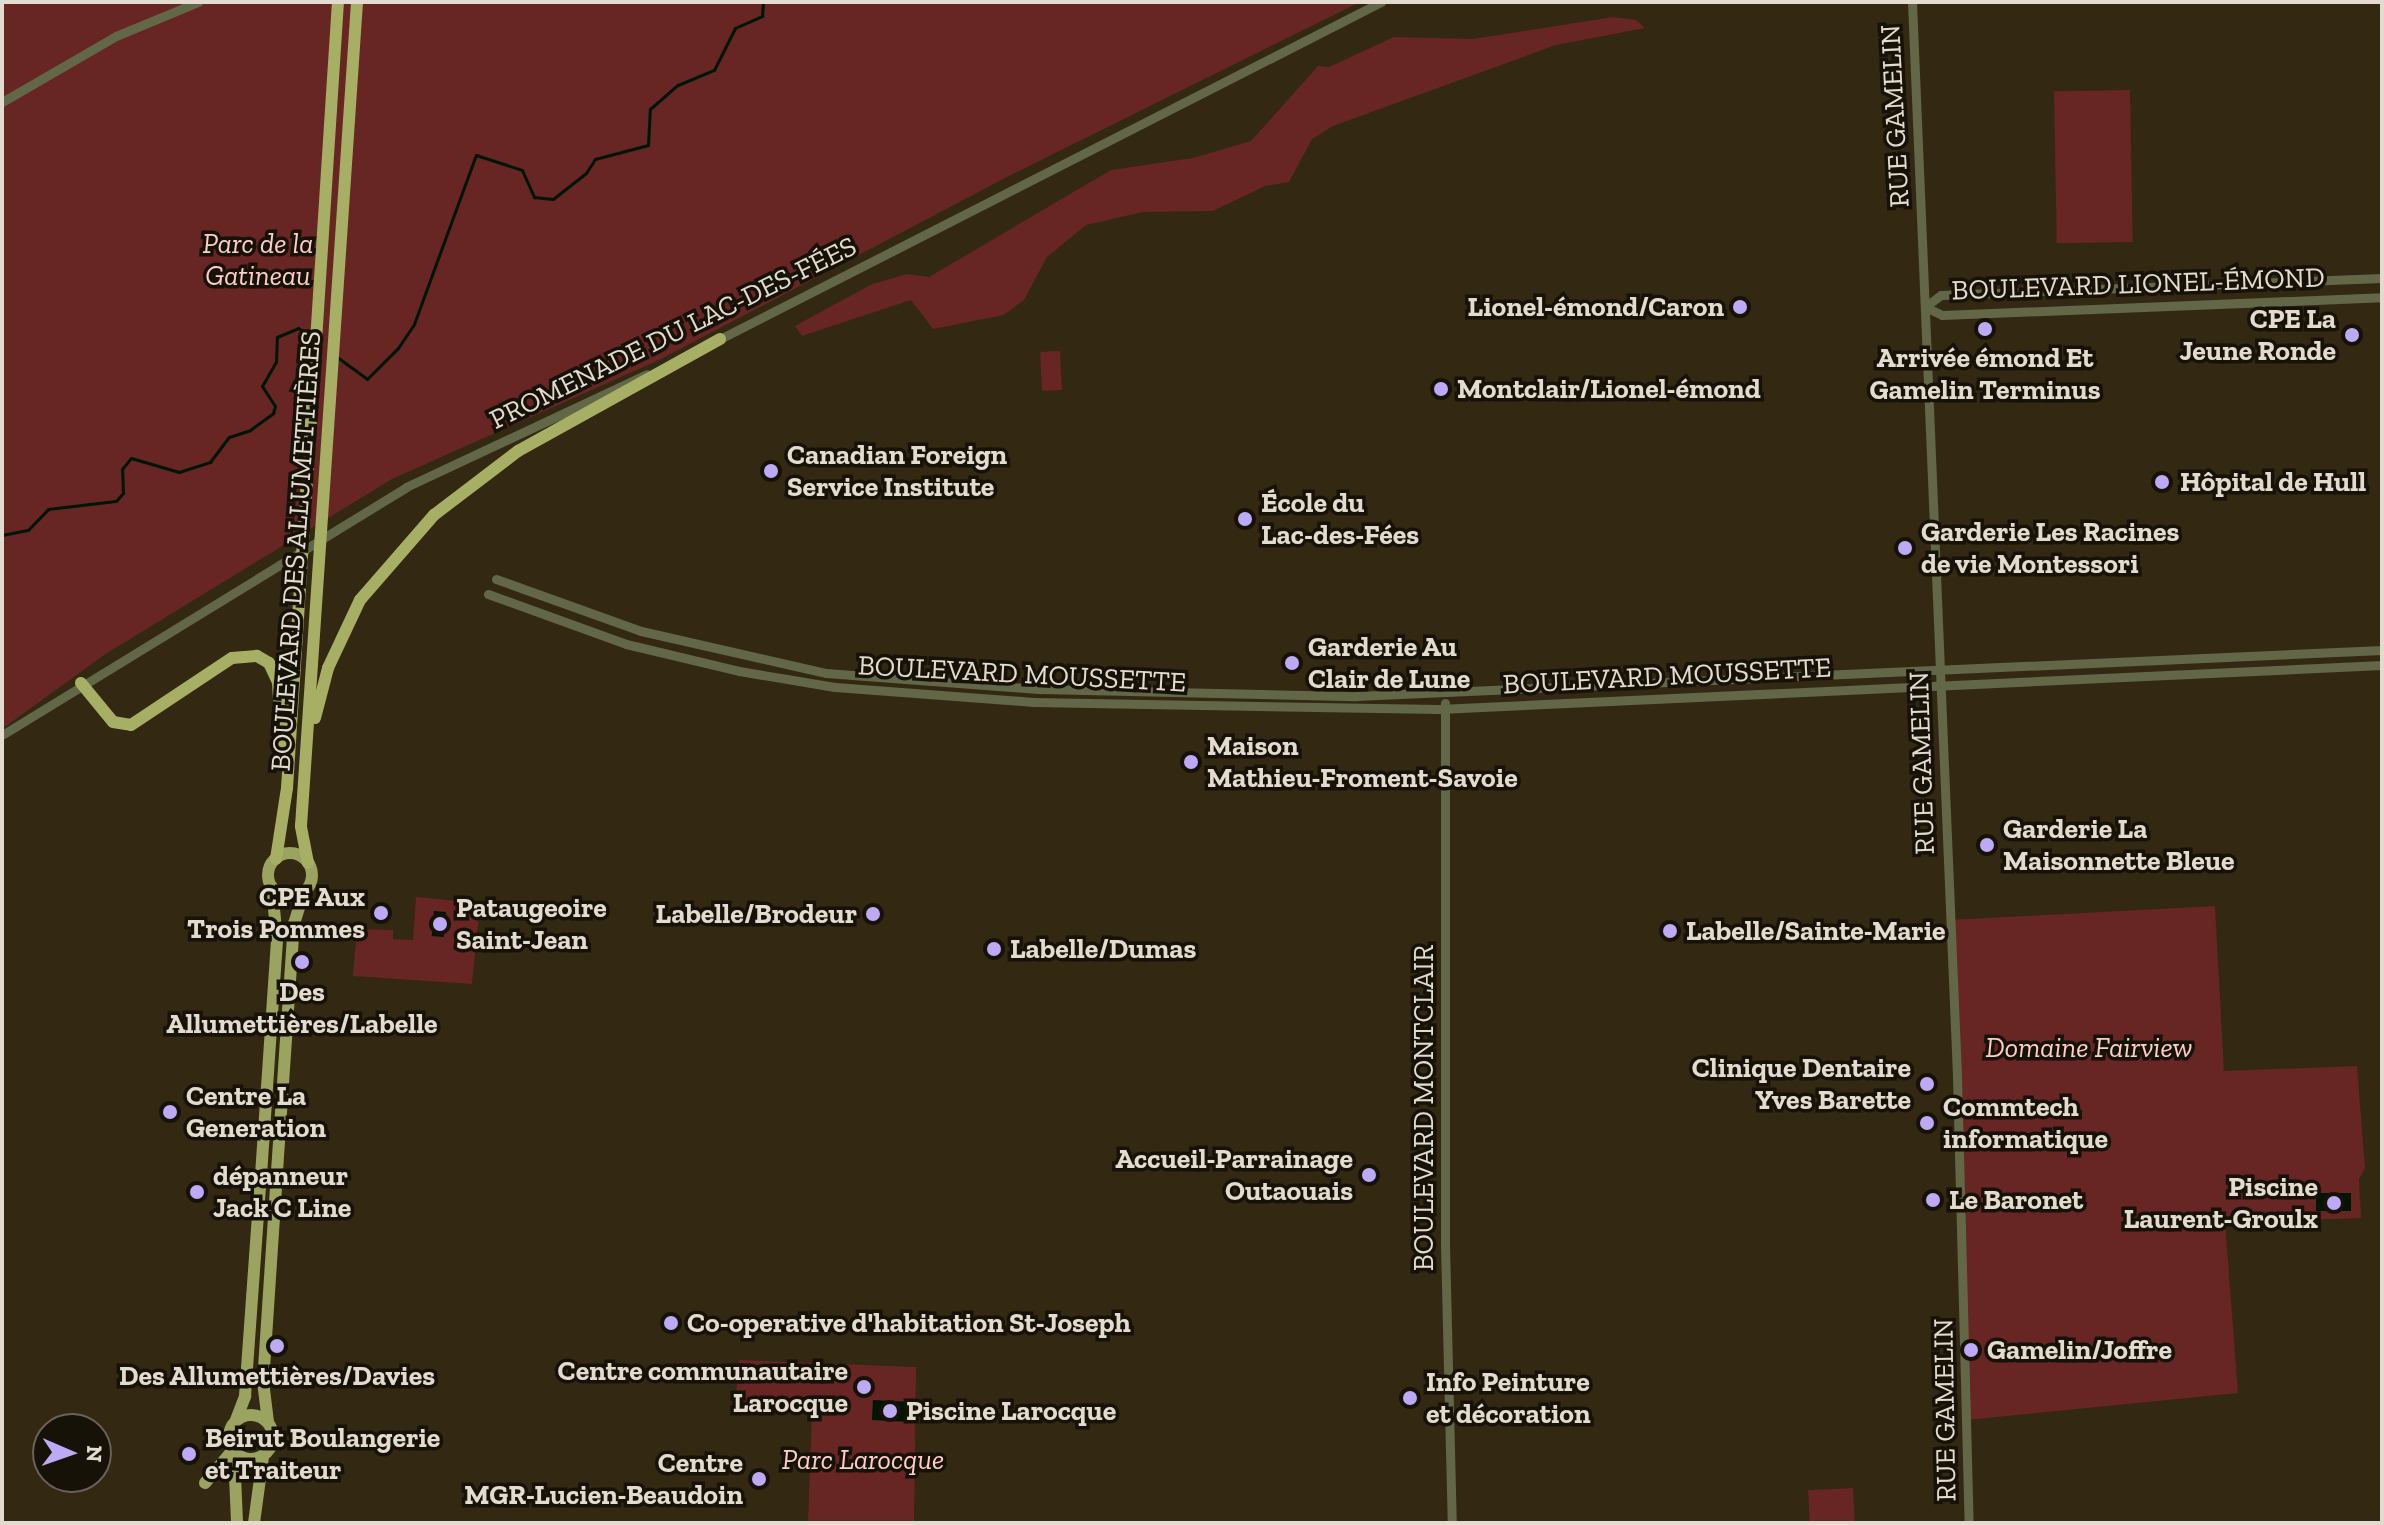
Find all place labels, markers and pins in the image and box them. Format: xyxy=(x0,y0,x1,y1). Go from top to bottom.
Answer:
place label: Lionel-émond/Caron xyxy=(1468,290,1724,324)
marker: Lionel-émond/Caron xyxy=(1731,298,1749,316)
place label: CPE La Jeune Ronde xyxy=(2180,302,2336,368)
marker: Arrivée émond Et Gamelin Terminus xyxy=(1976,320,1994,338)
marker: CPE La Jeune Ronde xyxy=(2343,326,2361,344)
place label: Arrivée émond Et Gamelin Terminus xyxy=(1869,341,2101,407)
place label: Montclair/Lionel-émond xyxy=(1457,372,1761,406)
marker: Montclair/Lionel-émond xyxy=(1432,380,1450,398)
place label: Canadian Foreign Service Institute xyxy=(787,438,1007,504)
marker: Canadian Foreign Service Institute xyxy=(762,462,780,480)
place label: Hôpital de Hull xyxy=(2180,465,2366,499)
marker: Hôpital de Hull xyxy=(2151,471,2173,493)
place label: École du Lac-des-Fées xyxy=(1261,486,1419,552)
marker: École du Lac-des-Fées xyxy=(1236,510,1254,528)
place label: Garderie Les Racines de vie Montessori xyxy=(1921,515,2179,581)
marker: Garderie Les Racines de vie Montessori xyxy=(1896,539,1914,557)
place label: Garderie Au Clair de Lune xyxy=(1308,630,1471,696)
marker: Garderie Au Clair de Lune xyxy=(1283,654,1301,672)
place label: Maison Mathieu-Froment-Savoie xyxy=(1207,729,1518,795)
marker: Maison Mathieu-Froment-Savoie xyxy=(1182,753,1200,771)
place label: Garderie La Maisonnette Bleue xyxy=(2003,812,2235,878)
marker: Garderie La Maisonnette Bleue xyxy=(1978,836,1996,854)
place label: CPE Aux Trois Pommes xyxy=(187,880,365,946)
place label: Pataugeoire Saint-Jean xyxy=(456,891,607,957)
place label: Labelle/Brodeur xyxy=(656,897,857,931)
marker: CPE Aux Trois Pommes xyxy=(372,904,390,922)
marker: Labelle/Brodeur xyxy=(864,905,882,923)
place label: Labelle/Sainte-Marie xyxy=(1686,914,1946,948)
marker: Pataugeoire Saint-Jean xyxy=(431,915,449,933)
marker: Labelle/Sainte-Marie xyxy=(1661,922,1679,940)
place label: Labelle/Dumas xyxy=(1010,932,1196,966)
marker: Labelle/Dumas xyxy=(985,940,1003,958)
marker: Des Allumettières/Labelle xyxy=(293,953,311,971)
place label: Des Allumettières/Labelle xyxy=(166,975,438,1041)
place label: Clinique Dentaire Yves Barette xyxy=(1692,1051,1911,1117)
marker: Clinique Dentaire Yves Barette xyxy=(1918,1075,1936,1093)
place label: Centre La Generation xyxy=(186,1079,326,1145)
place label: Commtech informatique xyxy=(1943,1090,2108,1156)
marker: Centre La Generation xyxy=(161,1103,179,1121)
marker: Commtech informatique xyxy=(1918,1114,1936,1132)
place label: Accueil-Parrainage Outaouais xyxy=(1115,1142,1353,1208)
place label: dépanneur Jack C Line xyxy=(213,1159,351,1225)
marker: Accueil-Parrainage Outaouais xyxy=(1360,1166,1378,1184)
place label: Piscine Laurent-Groulx xyxy=(2124,1170,2318,1236)
marker: dépanneur Jack C Line xyxy=(188,1183,206,1201)
place label: Le Baronet xyxy=(1949,1183,2083,1217)
marker: Le Baronet xyxy=(1924,1191,1942,1209)
marker: Piscine Laurent-Groulx xyxy=(2325,1194,2343,1212)
place label: Co-operative d'habitation St-Joseph xyxy=(687,1306,1131,1340)
marker: Co-operative d'habitation St-Joseph xyxy=(662,1314,680,1332)
place label: Gamelin/Joffre xyxy=(1987,1333,2172,1367)
marker: Des Allumettières/Davies xyxy=(268,1337,286,1355)
marker: Gamelin/Joffre xyxy=(1962,1341,1980,1359)
place label: Centre communautaire Larocque xyxy=(558,1354,848,1420)
place label: Des Allumettières/Davies xyxy=(119,1359,435,1393)
place label: Info Peinture et décoration xyxy=(1426,1365,1590,1431)
marker: Centre communautaire Larocque xyxy=(855,1378,873,1396)
marker: Info Peinture et décoration xyxy=(1401,1389,1419,1407)
place label: Piscine Larocque xyxy=(906,1394,1116,1428)
marker: Piscine Larocque xyxy=(881,1402,899,1420)
place label: Beirut Boulangerie et Traiteur xyxy=(205,1421,440,1487)
marker: Beirut Boulangerie et Traiteur xyxy=(180,1445,198,1463)
place label: Centre MGR-Lucien-Beaudoin xyxy=(464,1446,743,1512)
marker: Centre MGR-Lucien-Beaudoin xyxy=(750,1470,768,1488)

